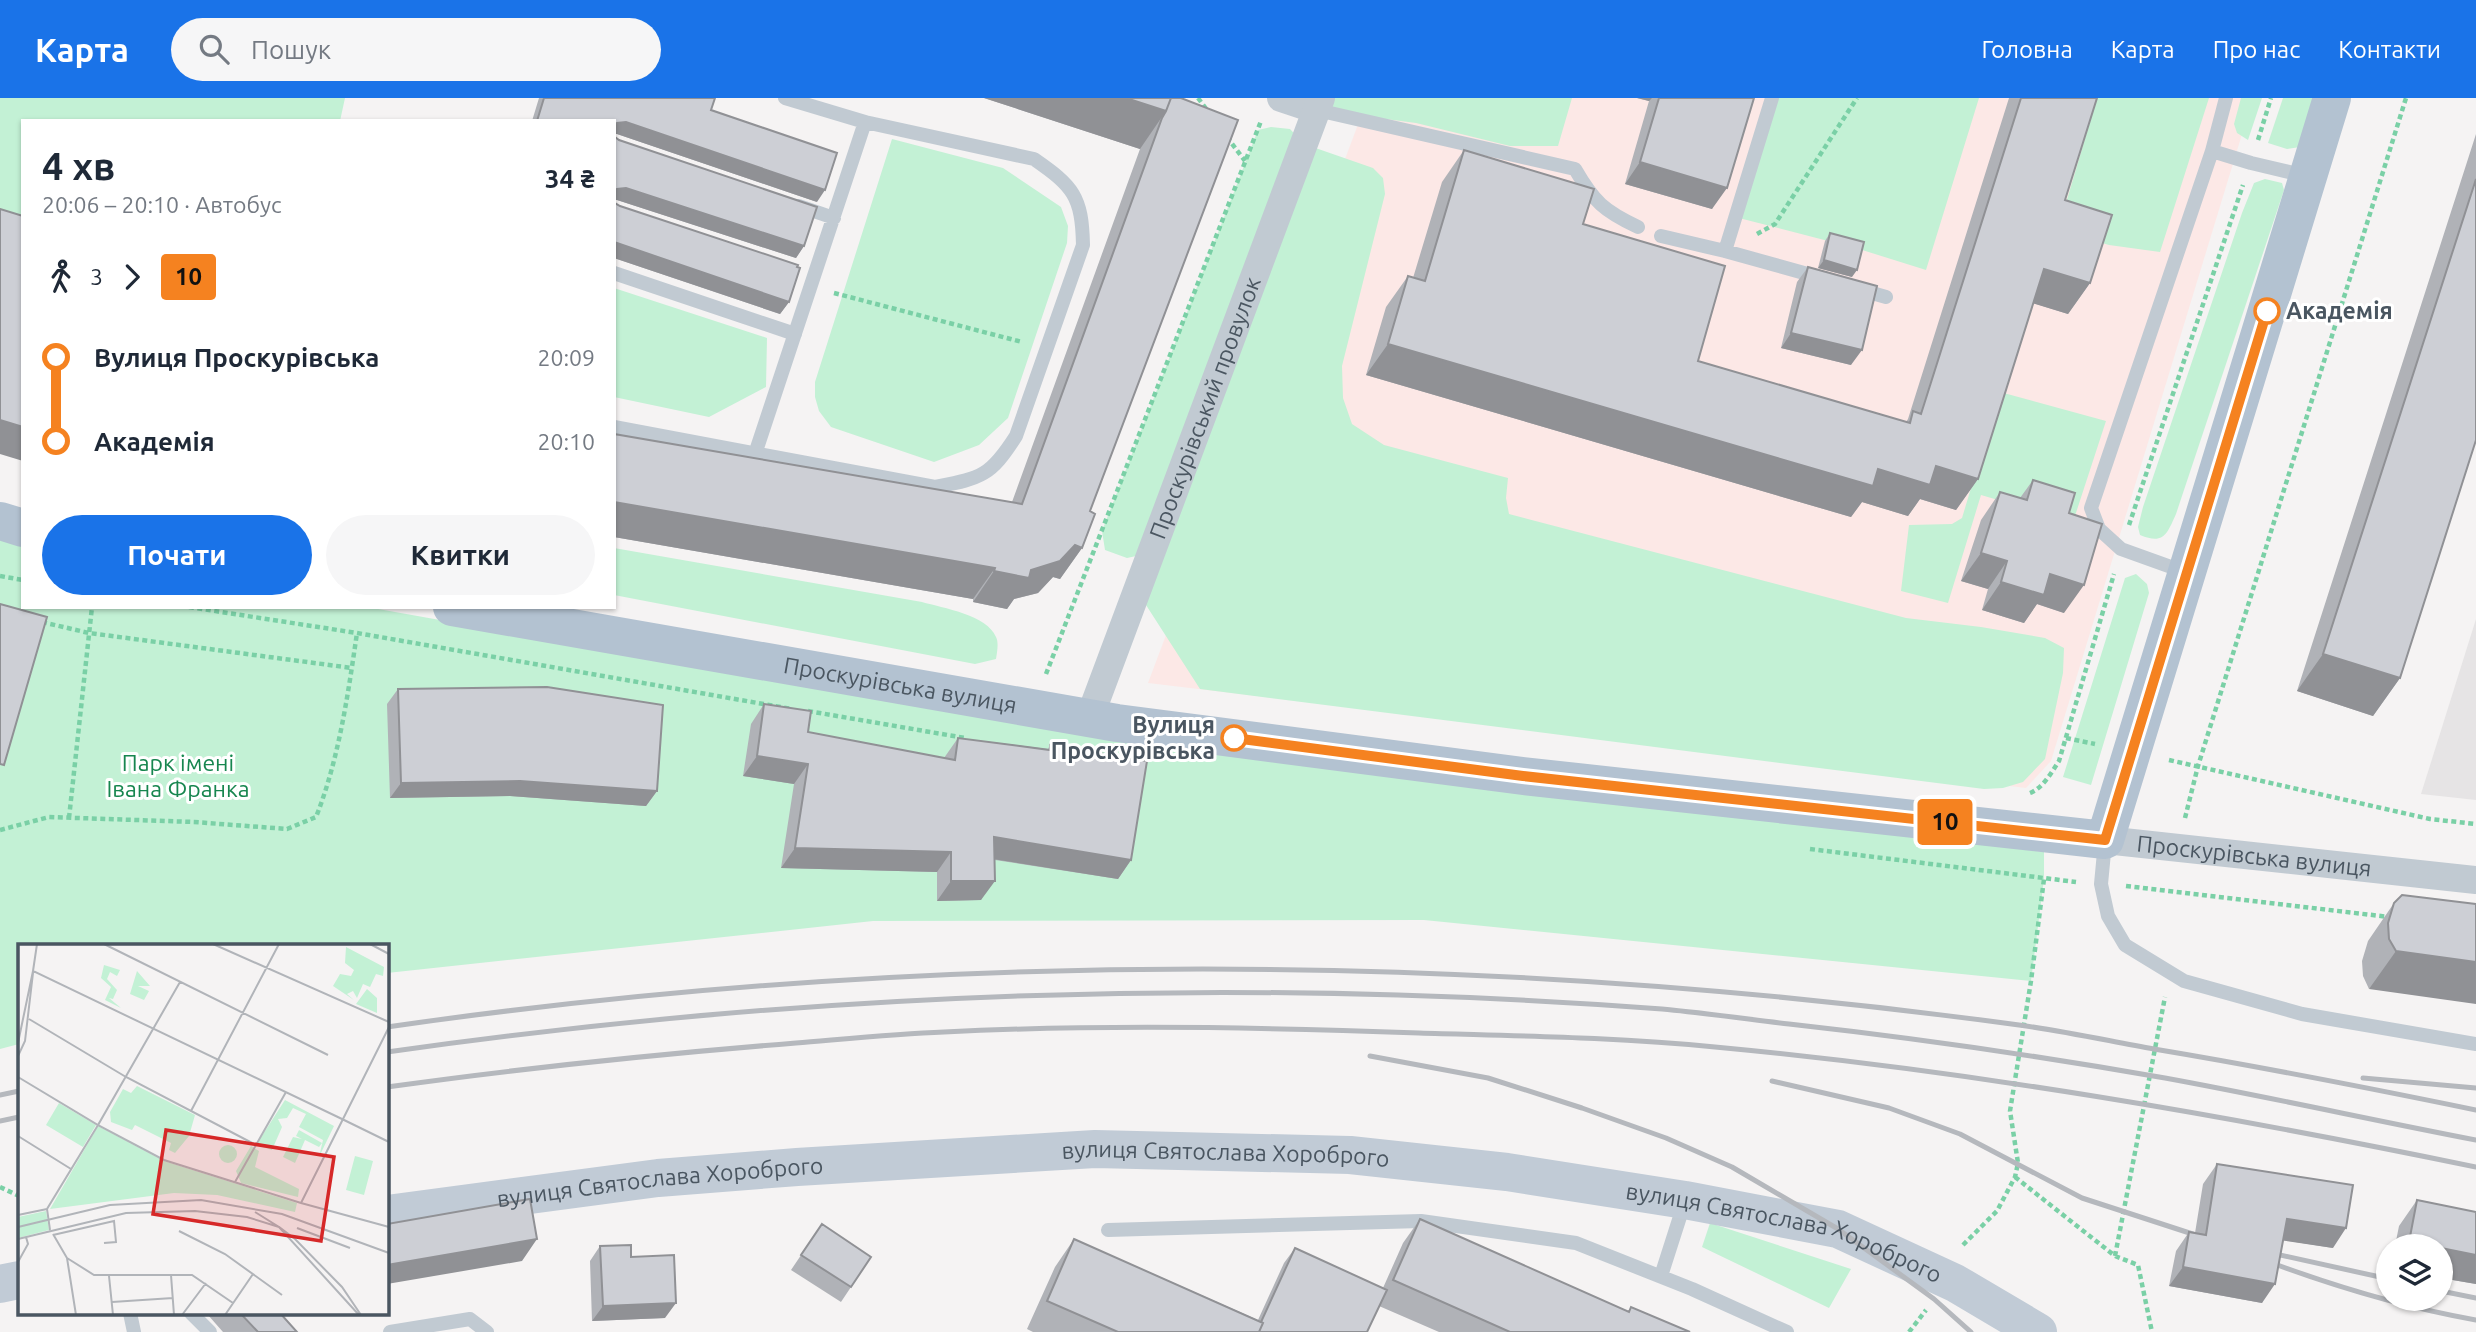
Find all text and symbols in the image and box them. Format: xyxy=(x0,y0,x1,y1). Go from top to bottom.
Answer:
search box xyxy=(171,18,661,81)
icon: search xyxy=(195,30,233,68)
text: Карта xyxy=(35,31,129,68)
text: Пошук xyxy=(251,35,331,64)
text: Головна xyxy=(1981,36,2073,63)
text: Карта xyxy=(2111,36,2175,63)
text: Про нас xyxy=(2213,36,2300,63)
text: Контакти xyxy=(2338,36,2441,63)
text: 4 хв xyxy=(42,145,115,187)
text: 34 ₴ xyxy=(545,164,595,193)
text: 20:06 – 20:10 · Автобус xyxy=(42,192,282,217)
icon: walk xyxy=(42,258,80,296)
icon: forward xyxy=(113,258,151,296)
text: 10 xyxy=(175,263,202,290)
text: 3 xyxy=(90,264,103,289)
street label: Проскурівський провулок xyxy=(1144,273,1265,542)
marker: Академія xyxy=(2254,298,2280,324)
place label: Академія xyxy=(2286,298,2393,323)
text: Вулиця Проскурівська xyxy=(94,343,379,372)
text: 20:09 xyxy=(537,345,595,370)
text: Академія xyxy=(94,427,215,456)
text: 20:10 xyxy=(537,429,595,454)
button: Почати xyxy=(42,515,312,595)
button: Квитки xyxy=(326,515,595,595)
street label: Проскурівська вулиця xyxy=(782,652,1019,717)
place label: Вулиця Проскурівська xyxy=(1051,712,1215,763)
marker: Вулиця Проскурівська xyxy=(1221,725,1247,751)
park label: Парк імені Івана Франка xyxy=(106,750,250,801)
line badge: 10 xyxy=(1913,799,1976,845)
text: 10 xyxy=(1931,808,1959,835)
street label: Проскурівська вулиця xyxy=(2135,830,2373,881)
inset map xyxy=(18,944,388,1314)
street label: вулиця Святослава Хороброго xyxy=(1061,1136,1391,1171)
street label: вулиця Святослава Хороброго xyxy=(495,1152,824,1211)
street label: вулиця Святослава Хороброго xyxy=(1624,1178,1946,1287)
map controls xyxy=(2376,1234,2453,1311)
button: layers xyxy=(2376,1234,2453,1311)

